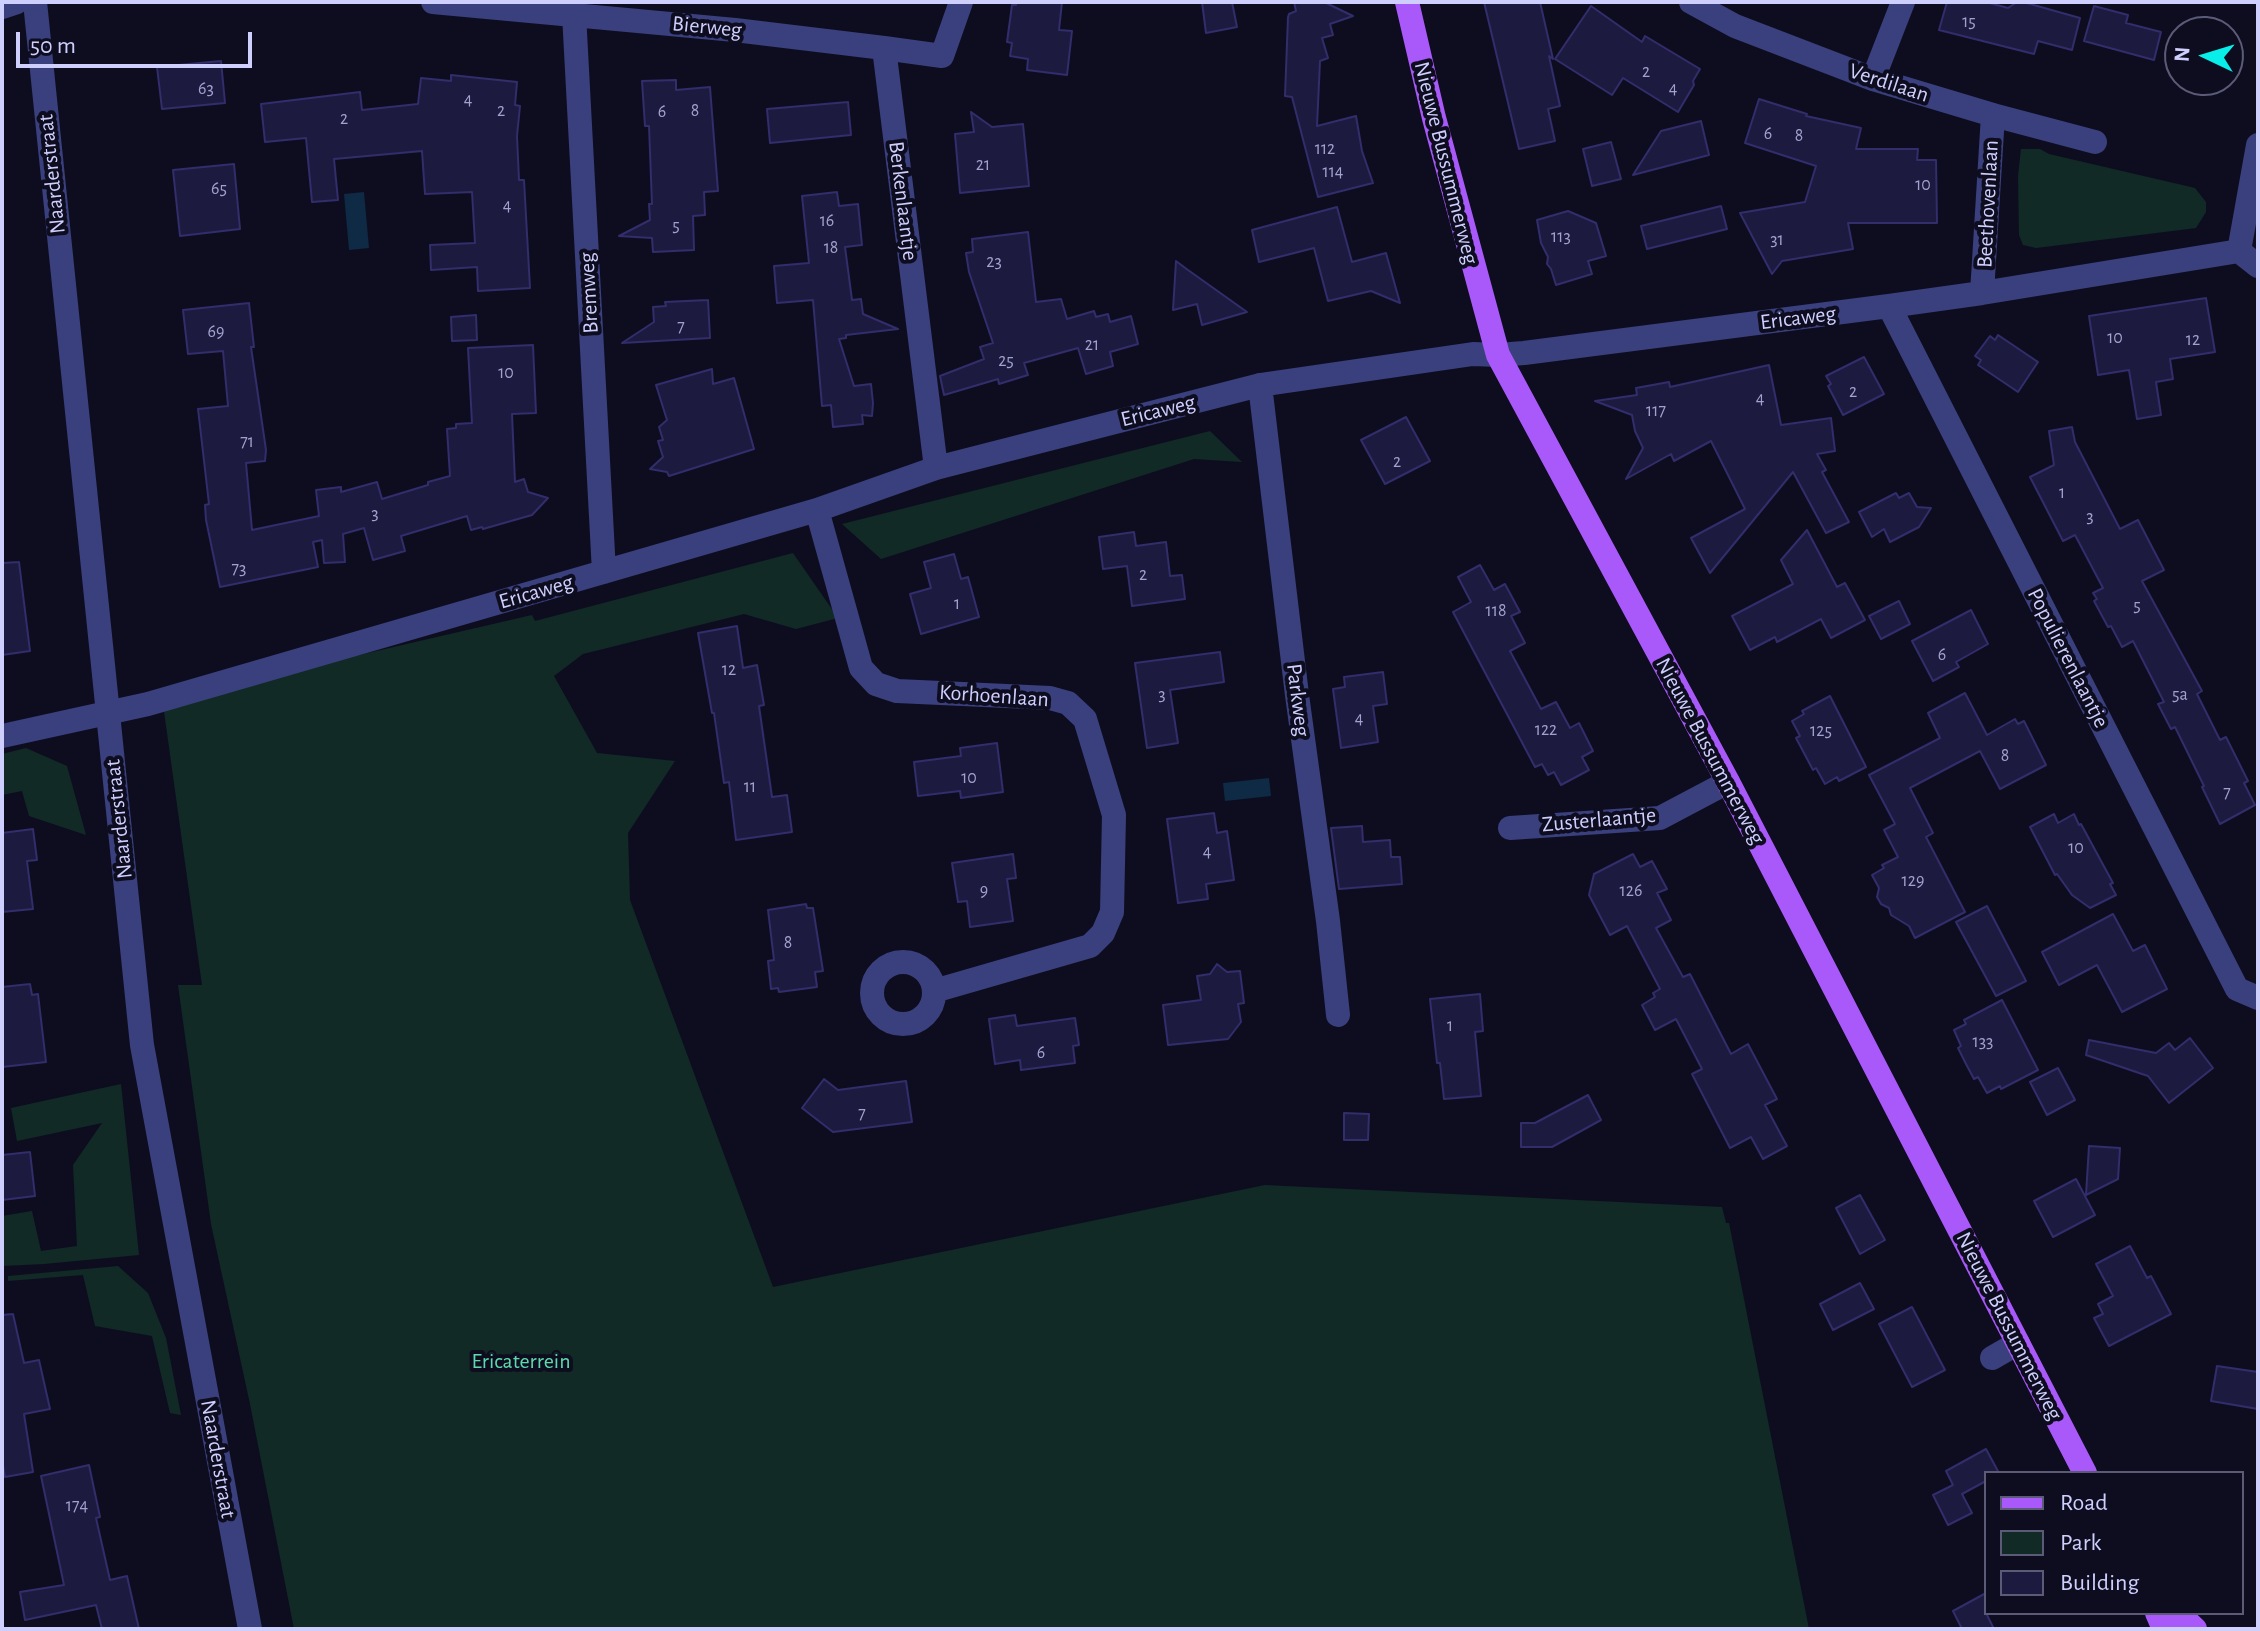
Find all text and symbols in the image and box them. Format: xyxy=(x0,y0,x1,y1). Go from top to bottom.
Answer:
street label: Bierweg xyxy=(671,10,743,44)
house number: 15 xyxy=(1962,11,1976,33)
scale bar xyxy=(20,16,256,66)
north arrow xyxy=(2164,16,2244,96)
text: 50 m xyxy=(30,34,76,58)
text: N xyxy=(2171,46,2194,63)
street label: Verdilaan xyxy=(1846,58,1932,108)
street label: Nieuwe Bussummerweg xyxy=(1408,59,1484,267)
house number: 2 xyxy=(1642,61,1650,83)
house number: 63 xyxy=(198,78,214,100)
house number: 4 xyxy=(1669,78,1677,100)
house number: 4 xyxy=(464,89,472,111)
house number: 2 xyxy=(497,100,505,122)
house number: 8 xyxy=(691,100,699,122)
house number: 6 xyxy=(658,101,666,123)
house number: 2 xyxy=(340,108,348,130)
street label: Naarderstraat xyxy=(33,113,71,235)
house number: 6 xyxy=(1764,123,1772,145)
house number: 8 xyxy=(1795,125,1803,147)
house number: 112 xyxy=(1315,138,1335,160)
street label: Beethovenlaan xyxy=(1971,139,2005,269)
street label: Berkenlaantje xyxy=(883,140,923,262)
house number: 21 xyxy=(976,154,990,176)
house number: 114 xyxy=(1322,161,1344,183)
house number: 10 xyxy=(1915,174,1931,196)
house number: 65 xyxy=(211,178,227,200)
house number: 4 xyxy=(503,195,511,217)
house number: 16 xyxy=(820,210,834,232)
house number: 5 xyxy=(672,215,680,237)
house number: 113 xyxy=(1551,226,1571,248)
house number: 31 xyxy=(1770,229,1784,251)
house number: 18 xyxy=(824,237,838,259)
house number: 23 xyxy=(986,251,1002,273)
street label: Bremweg xyxy=(574,252,604,334)
street label: Ericaweg xyxy=(1759,300,1837,336)
house number: 7 xyxy=(677,316,685,338)
house number: 69 xyxy=(208,321,224,343)
house number: 10 xyxy=(2107,327,2123,349)
house number: 12 xyxy=(2186,329,2200,351)
house number: 21 xyxy=(1085,334,1099,356)
house number: 25 xyxy=(998,350,1014,372)
house number: 10 xyxy=(498,362,514,384)
house number: 2 xyxy=(1849,381,1857,403)
house number: 4 xyxy=(1756,388,1764,410)
street label: Ericaweg xyxy=(1118,389,1198,433)
house number: 117 xyxy=(1646,400,1666,422)
house number: 71 xyxy=(240,431,254,453)
house number: 2 xyxy=(1393,451,1401,473)
house number: 1 xyxy=(2059,482,2065,504)
house number: 3 xyxy=(371,503,379,525)
house number: 3 xyxy=(2086,506,2094,528)
house number: 73 xyxy=(232,558,246,580)
house number: 2 xyxy=(1139,564,1147,586)
street label: Ericaweg xyxy=(496,569,576,615)
street label: Populierenlaantje xyxy=(2021,584,2115,732)
house number: 1 xyxy=(954,593,960,615)
house number: 5 xyxy=(2133,595,2141,617)
house number: 118 xyxy=(1486,600,1506,622)
house number: 6 xyxy=(1938,644,1946,666)
street label: Nieuwe Bussummerweg xyxy=(1650,653,1770,849)
house number: 12 xyxy=(722,659,736,681)
street label: Parkweg xyxy=(1280,662,1316,738)
street label: Korhoenlaan xyxy=(938,679,1050,713)
house number: 3 xyxy=(1158,684,1166,706)
house number: 5a xyxy=(2172,684,2188,706)
house number: 4 xyxy=(1355,708,1363,730)
house number: 122 xyxy=(1535,719,1557,741)
house number: 125 xyxy=(1810,720,1832,742)
house number: 8 xyxy=(2001,745,2009,767)
street label: Naarderstraat xyxy=(100,758,138,880)
house number: 10 xyxy=(961,767,977,789)
house number: 11 xyxy=(744,776,756,798)
house number: 7 xyxy=(2223,782,2231,804)
street label: Zusterlaantje xyxy=(1541,802,1657,838)
house number: 10 xyxy=(2068,837,2084,859)
house number: 4 xyxy=(1203,841,1211,863)
house number: 129 xyxy=(1902,870,1924,892)
house number: 9 xyxy=(980,880,988,902)
house number: 126 xyxy=(1620,880,1642,902)
house number: 8 xyxy=(784,932,792,954)
house number: 1 xyxy=(1447,1015,1453,1037)
house number: 133 xyxy=(1972,1031,1994,1053)
house number: 6 xyxy=(1037,1042,1045,1064)
house number: 7 xyxy=(858,1103,866,1125)
street label: Nieuwe Bussummerweg xyxy=(1950,1227,2068,1425)
park label: Ericaterrein xyxy=(471,1348,571,1374)
street label: Naarderstraat xyxy=(195,1398,241,1520)
legend xyxy=(1984,1471,2244,1615)
text: Road xyxy=(2060,1491,2108,1515)
house number: 174 xyxy=(66,1495,88,1517)
text: Park xyxy=(2060,1531,2101,1555)
text: Building xyxy=(2060,1571,2139,1595)

